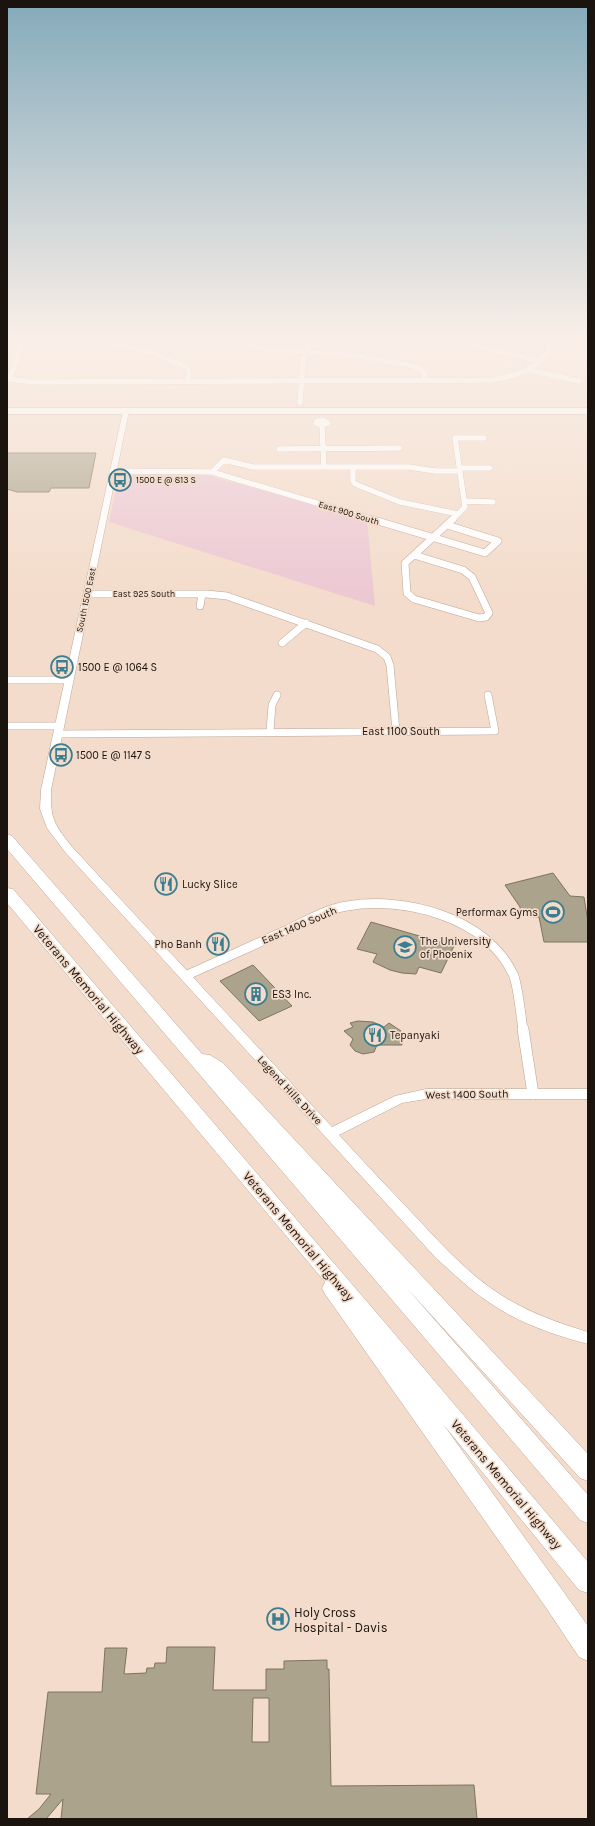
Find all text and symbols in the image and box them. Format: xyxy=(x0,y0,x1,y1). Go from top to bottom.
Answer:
bus stop icon: 1500 E @ 813 S xyxy=(107,467,133,493)
place label: 1500 E @ 813 S xyxy=(136,475,196,486)
street label: East 900 South xyxy=(317,499,381,527)
street label: South 1500 East xyxy=(74,566,98,633)
street label: East 925 South xyxy=(113,589,175,599)
bus stop icon: 1500 E @ 1064 S xyxy=(49,654,75,680)
place label: 1500 E @ 1064 S xyxy=(78,661,157,674)
street label: East 1100 South xyxy=(362,725,440,738)
bus stop icon: 1500 E @ 1147 S xyxy=(48,742,74,768)
place label: 1500 E @ 1147 S xyxy=(76,749,151,762)
restaurant icon: Lucky Slice xyxy=(153,871,179,897)
place label: Lucky Slice xyxy=(182,878,238,891)
sports icon: Performax Gyms xyxy=(540,899,566,925)
street label: East 1400 South xyxy=(260,904,339,947)
place label: Performax Gyms xyxy=(456,906,538,919)
street label: Veterans Memorial Highway xyxy=(30,921,147,1057)
restaurant icon: Pho Banh xyxy=(205,931,231,957)
school or university icon: The University of Phoenix xyxy=(392,934,418,960)
place label: The University of Phoenix xyxy=(420,935,491,961)
place label: Pho Banh xyxy=(154,938,202,951)
building icon: ES3 Inc. xyxy=(243,981,269,1007)
place label: ES3 Inc. xyxy=(272,988,311,1001)
restaurant icon: Tepanyaki xyxy=(362,1022,388,1048)
place label: Tepanyaki xyxy=(390,1029,440,1042)
street label: Legend Hills Drive xyxy=(254,1053,325,1128)
street label: West 1400 South xyxy=(425,1087,509,1102)
street label: Veterans Memorial Highway xyxy=(240,1168,357,1304)
street label: Veterans Memorial Highway xyxy=(448,1416,565,1552)
place label: Holy Cross Hospital - Davis xyxy=(294,1605,388,1635)
hospital icon: Holy Cross Hospital - Davis xyxy=(265,1606,291,1632)

